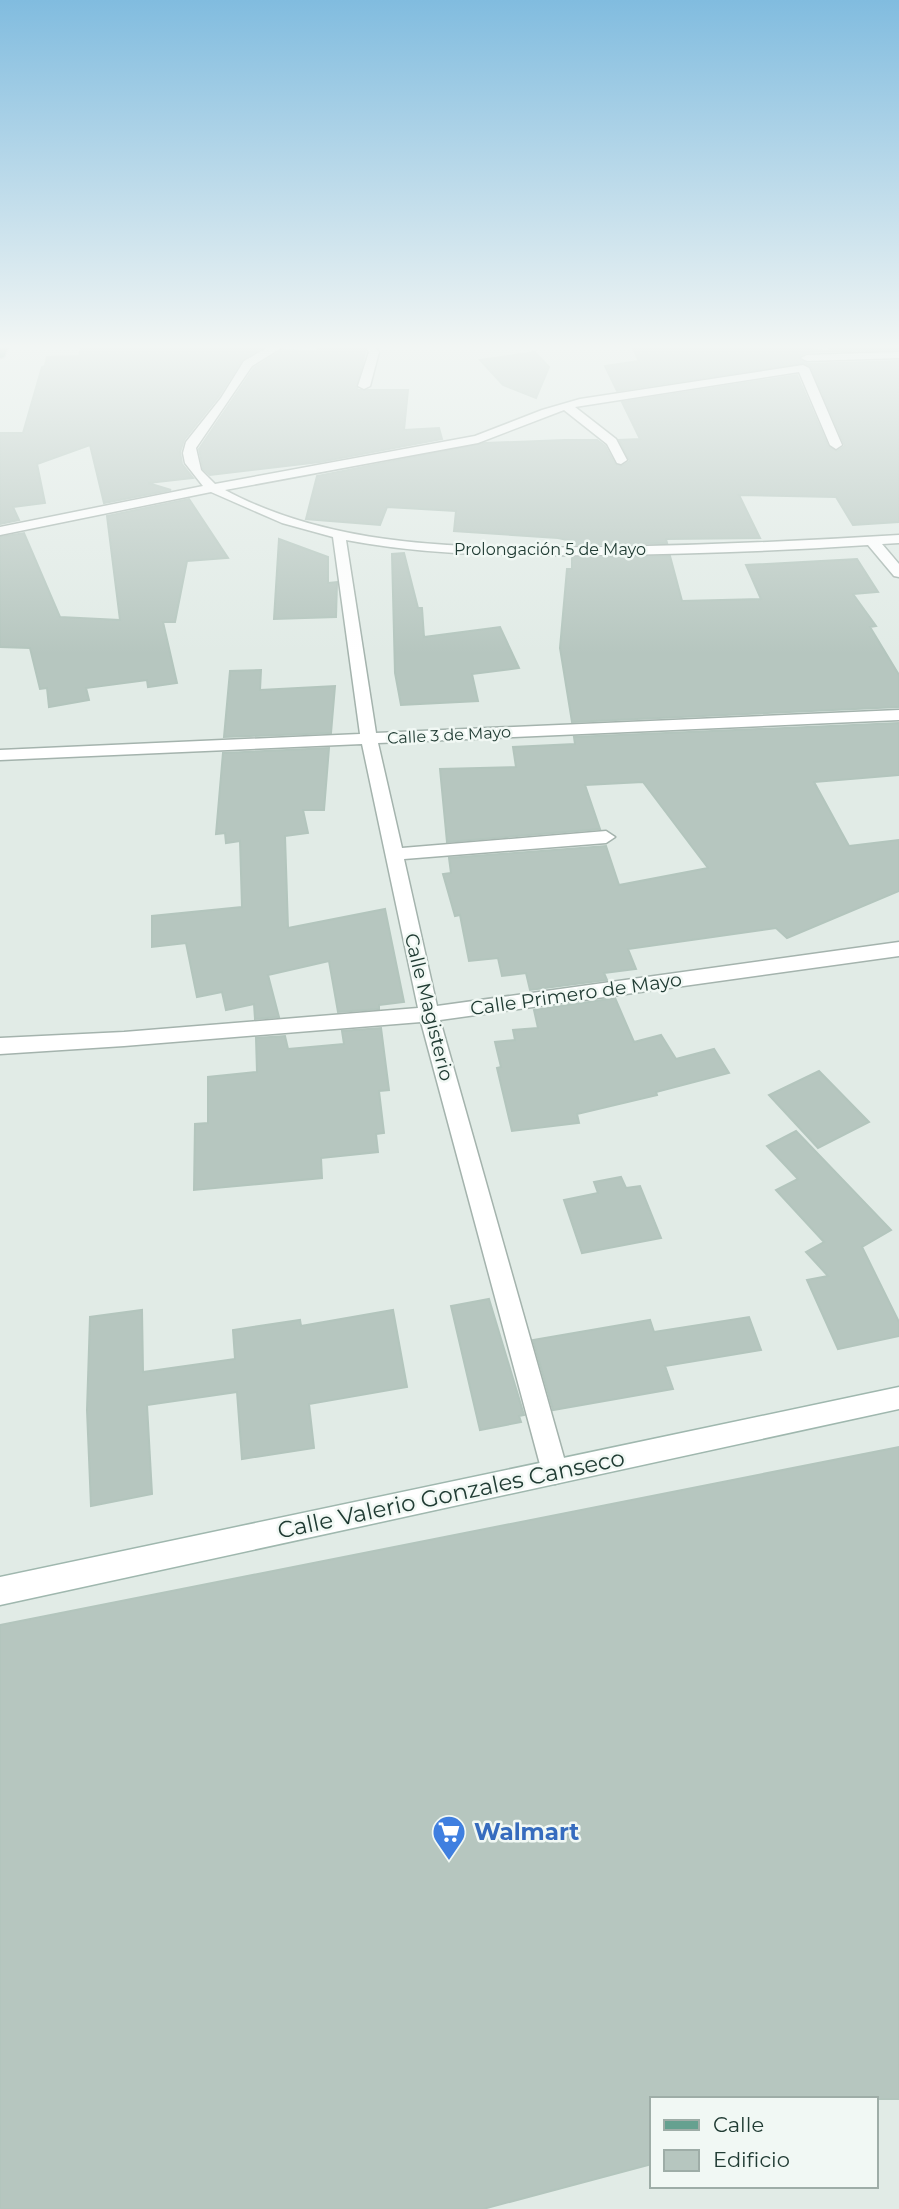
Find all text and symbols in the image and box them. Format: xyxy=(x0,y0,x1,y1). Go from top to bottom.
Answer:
street label: Prolongación 5 de Mayo xyxy=(454,540,646,559)
street label: Calle 3 de Mayo xyxy=(387,722,511,748)
street label: Calle Magisterio xyxy=(400,931,458,1083)
street label: Calle Primero de Mayo xyxy=(469,968,683,1020)
street label: Calle Valerio Gonzales Canseco xyxy=(275,1444,627,1544)
supermarket icon: Walmart xyxy=(430,1813,468,1862)
place label: Walmart xyxy=(474,1818,579,1846)
legend xyxy=(650,2097,878,2188)
text: Calle xyxy=(713,2112,764,2137)
text: Edificio xyxy=(713,2147,790,2172)

